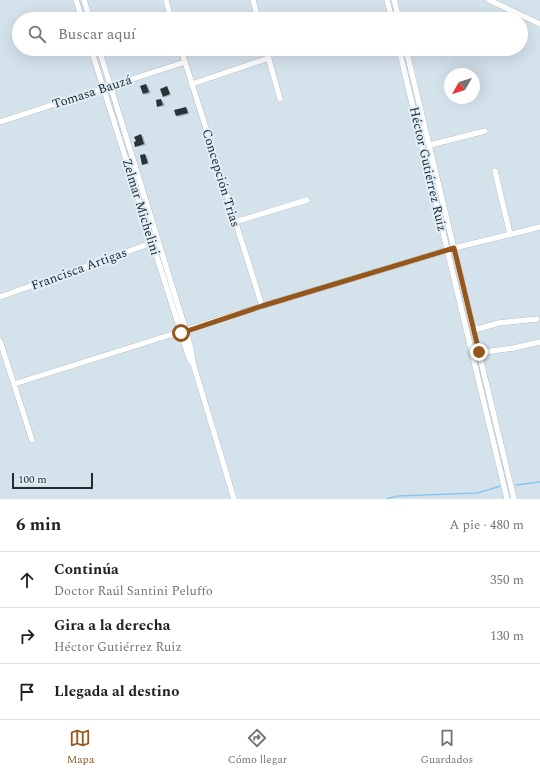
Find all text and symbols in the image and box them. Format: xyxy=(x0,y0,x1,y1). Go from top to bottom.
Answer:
search box xyxy=(12,12,528,56)
icon: search xyxy=(26,23,48,45)
text: Buscar aquí xyxy=(58,23,136,46)
north arrow xyxy=(444,68,480,104)
street label: Tomasa Bauzá xyxy=(50,70,135,114)
street label: Héctor Gutiérrez Ruiz xyxy=(404,105,452,233)
street label: Concepción Trias xyxy=(197,126,245,230)
street label: Zelmar Michelini xyxy=(117,156,165,258)
street label: Francisca Artigas xyxy=(28,242,130,296)
route start xyxy=(172,324,190,342)
route end xyxy=(470,343,488,361)
scale bar xyxy=(12,471,93,490)
text: 100 m xyxy=(18,471,47,488)
text: 6 min xyxy=(16,512,61,538)
text: A pie · 480 m xyxy=(450,515,524,535)
text: Continúa xyxy=(54,558,119,581)
icon: ahead xyxy=(16,569,38,591)
text: 350 m xyxy=(490,570,524,590)
text: Doctor Raúl Santini Peluffo xyxy=(54,581,213,601)
text: Gira a la derecha xyxy=(54,614,170,637)
icon: right xyxy=(16,625,38,647)
text: 130 m xyxy=(490,626,524,646)
text: Héctor Gutiérrez Ruiz xyxy=(54,637,182,657)
text: Llegada al destino xyxy=(54,680,179,703)
icon: arrive xyxy=(16,681,38,703)
tab: Mapa xyxy=(67,727,94,768)
tab: Cómo llegar xyxy=(228,727,287,768)
tab: Guardados xyxy=(421,727,473,768)

